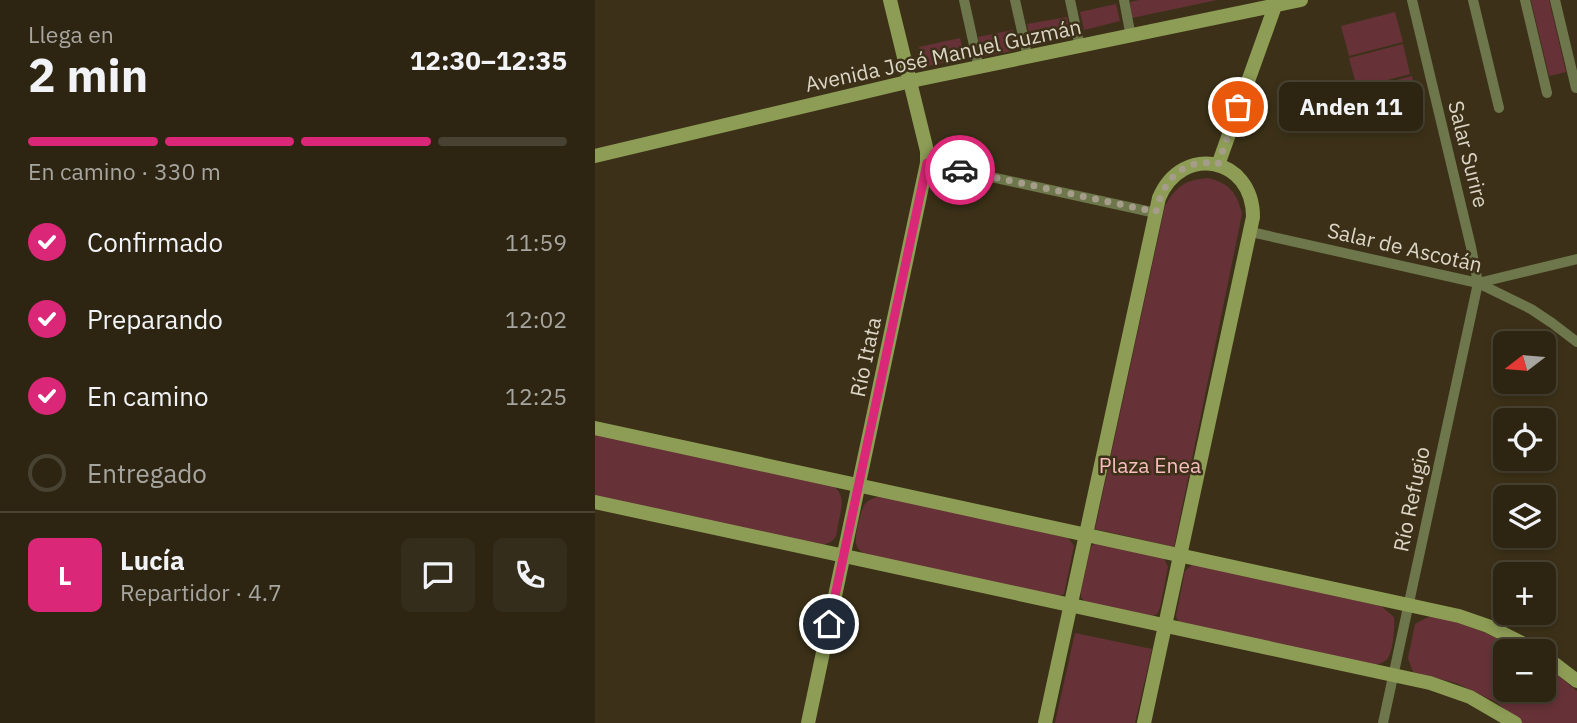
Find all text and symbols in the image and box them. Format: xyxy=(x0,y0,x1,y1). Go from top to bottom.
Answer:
street label: Avenida José Manuel Guzmán xyxy=(802,12,1084,98)
text: Llega en xyxy=(28,19,114,49)
text: 12:30–12:35 xyxy=(410,43,567,77)
text: 2 min xyxy=(28,45,148,105)
pin xyxy=(1208,77,1268,137)
callout: Anden 11 xyxy=(1280,82,1423,132)
icon: bag xyxy=(1219,88,1257,126)
text: Anden 11 xyxy=(1299,91,1403,121)
street label: Salar Surire xyxy=(1442,98,1496,210)
courier xyxy=(925,135,995,205)
icon: car xyxy=(941,151,979,189)
text: En camino · 330 m xyxy=(28,156,221,186)
street label: Salar de Ascotán xyxy=(1325,216,1485,278)
icon: check xyxy=(28,223,66,261)
text: Confirmado xyxy=(87,225,223,259)
text: 11:59 xyxy=(505,227,567,257)
icon: check xyxy=(28,300,66,338)
text: Preparando xyxy=(87,302,223,336)
text: 12:02 xyxy=(505,304,567,334)
street label: Río Itata xyxy=(843,314,887,400)
north arrow xyxy=(1493,331,1556,394)
map controls xyxy=(1493,331,1556,702)
icon: check xyxy=(28,377,66,415)
text: En camino xyxy=(87,379,209,413)
text: 12:25 xyxy=(505,381,567,411)
button: locate xyxy=(1493,408,1556,471)
street label: Río Refugio xyxy=(1386,444,1436,554)
park label: Plaza Enea xyxy=(1099,451,1201,479)
text: Entregado xyxy=(87,456,207,490)
button: layers xyxy=(1493,485,1556,548)
button: chat xyxy=(401,538,475,612)
button: phone xyxy=(493,538,567,612)
text: Lucía xyxy=(120,543,185,577)
text: L xyxy=(58,558,72,592)
button: + xyxy=(1493,562,1556,625)
text: Repartidor · 4.7 xyxy=(120,577,282,607)
pin xyxy=(799,594,859,654)
icon: home xyxy=(810,605,848,643)
button: − xyxy=(1493,639,1556,702)

